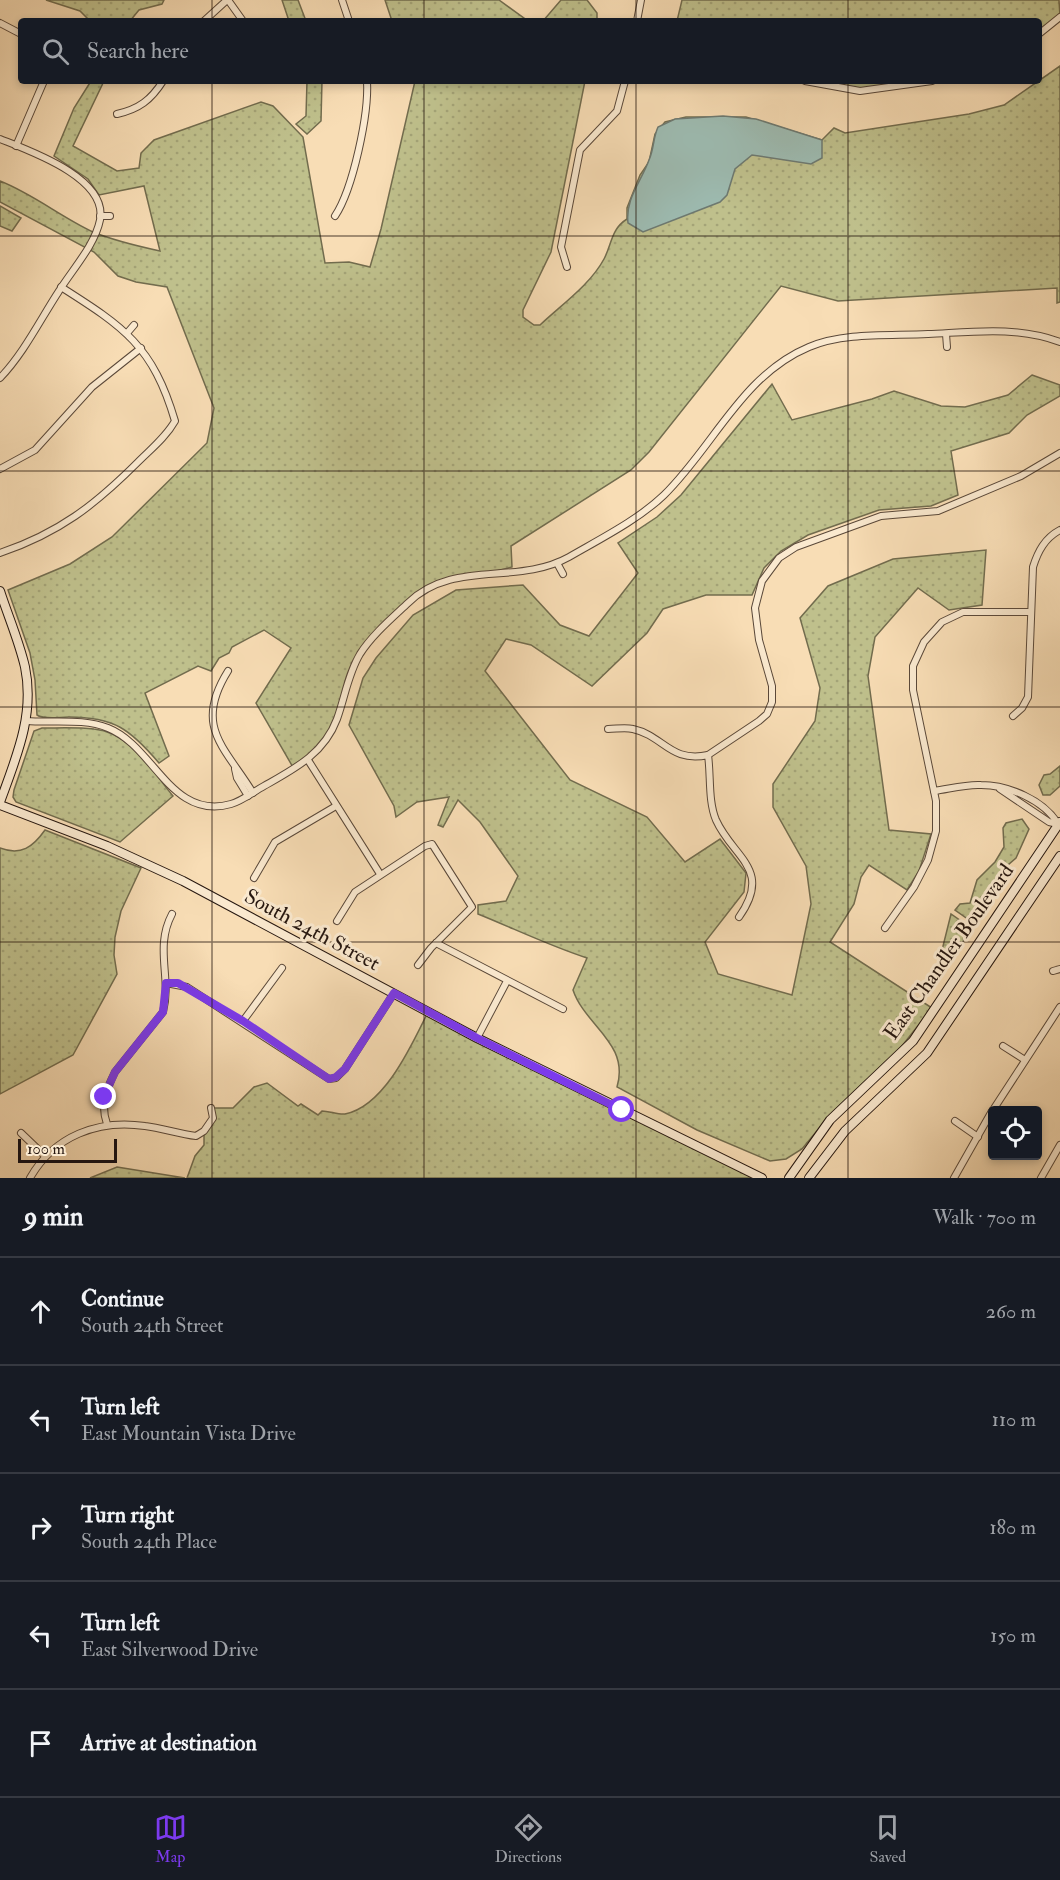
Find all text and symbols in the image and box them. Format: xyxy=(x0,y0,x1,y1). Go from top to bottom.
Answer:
search box xyxy=(18,18,1042,84)
icon: search xyxy=(39,35,72,68)
text: Search here xyxy=(87,37,189,65)
street label: East Chandler Boulevard xyxy=(878,858,1020,1045)
street label: South 24th Street xyxy=(240,883,385,977)
route end xyxy=(90,1083,116,1109)
route start xyxy=(608,1096,634,1122)
map controls xyxy=(988,1106,1042,1160)
button: locate xyxy=(988,1106,1042,1160)
scale bar xyxy=(18,1136,117,1164)
text: 100 m xyxy=(27,1139,65,1159)
text: 9 min xyxy=(24,1201,83,1233)
text: Walk · 700 m xyxy=(933,1205,1036,1230)
text: Continue xyxy=(81,1285,164,1313)
icon: ahead xyxy=(24,1295,57,1328)
text: 260 m xyxy=(986,1299,1036,1324)
text: South 24th Street xyxy=(81,1313,224,1338)
text: Turn left xyxy=(81,1393,160,1421)
icon: left xyxy=(24,1403,57,1436)
text: 110 m xyxy=(992,1407,1036,1432)
text: East Mountain Vista Drive xyxy=(81,1421,296,1446)
text: Turn right xyxy=(81,1501,174,1529)
icon: right xyxy=(24,1511,57,1544)
text: 180 m xyxy=(989,1515,1036,1540)
text: South 24th Place xyxy=(81,1529,217,1554)
text: Turn left xyxy=(81,1609,160,1637)
icon: left xyxy=(24,1619,57,1652)
text: 150 m xyxy=(990,1623,1036,1648)
text: East Silverwood Drive xyxy=(81,1637,258,1662)
icon: arrive xyxy=(24,1727,57,1760)
text: Arrive at destination xyxy=(81,1729,257,1757)
tab: Map xyxy=(154,1811,187,1867)
tab: Directions xyxy=(495,1811,562,1867)
tab: Saved xyxy=(870,1811,906,1867)

